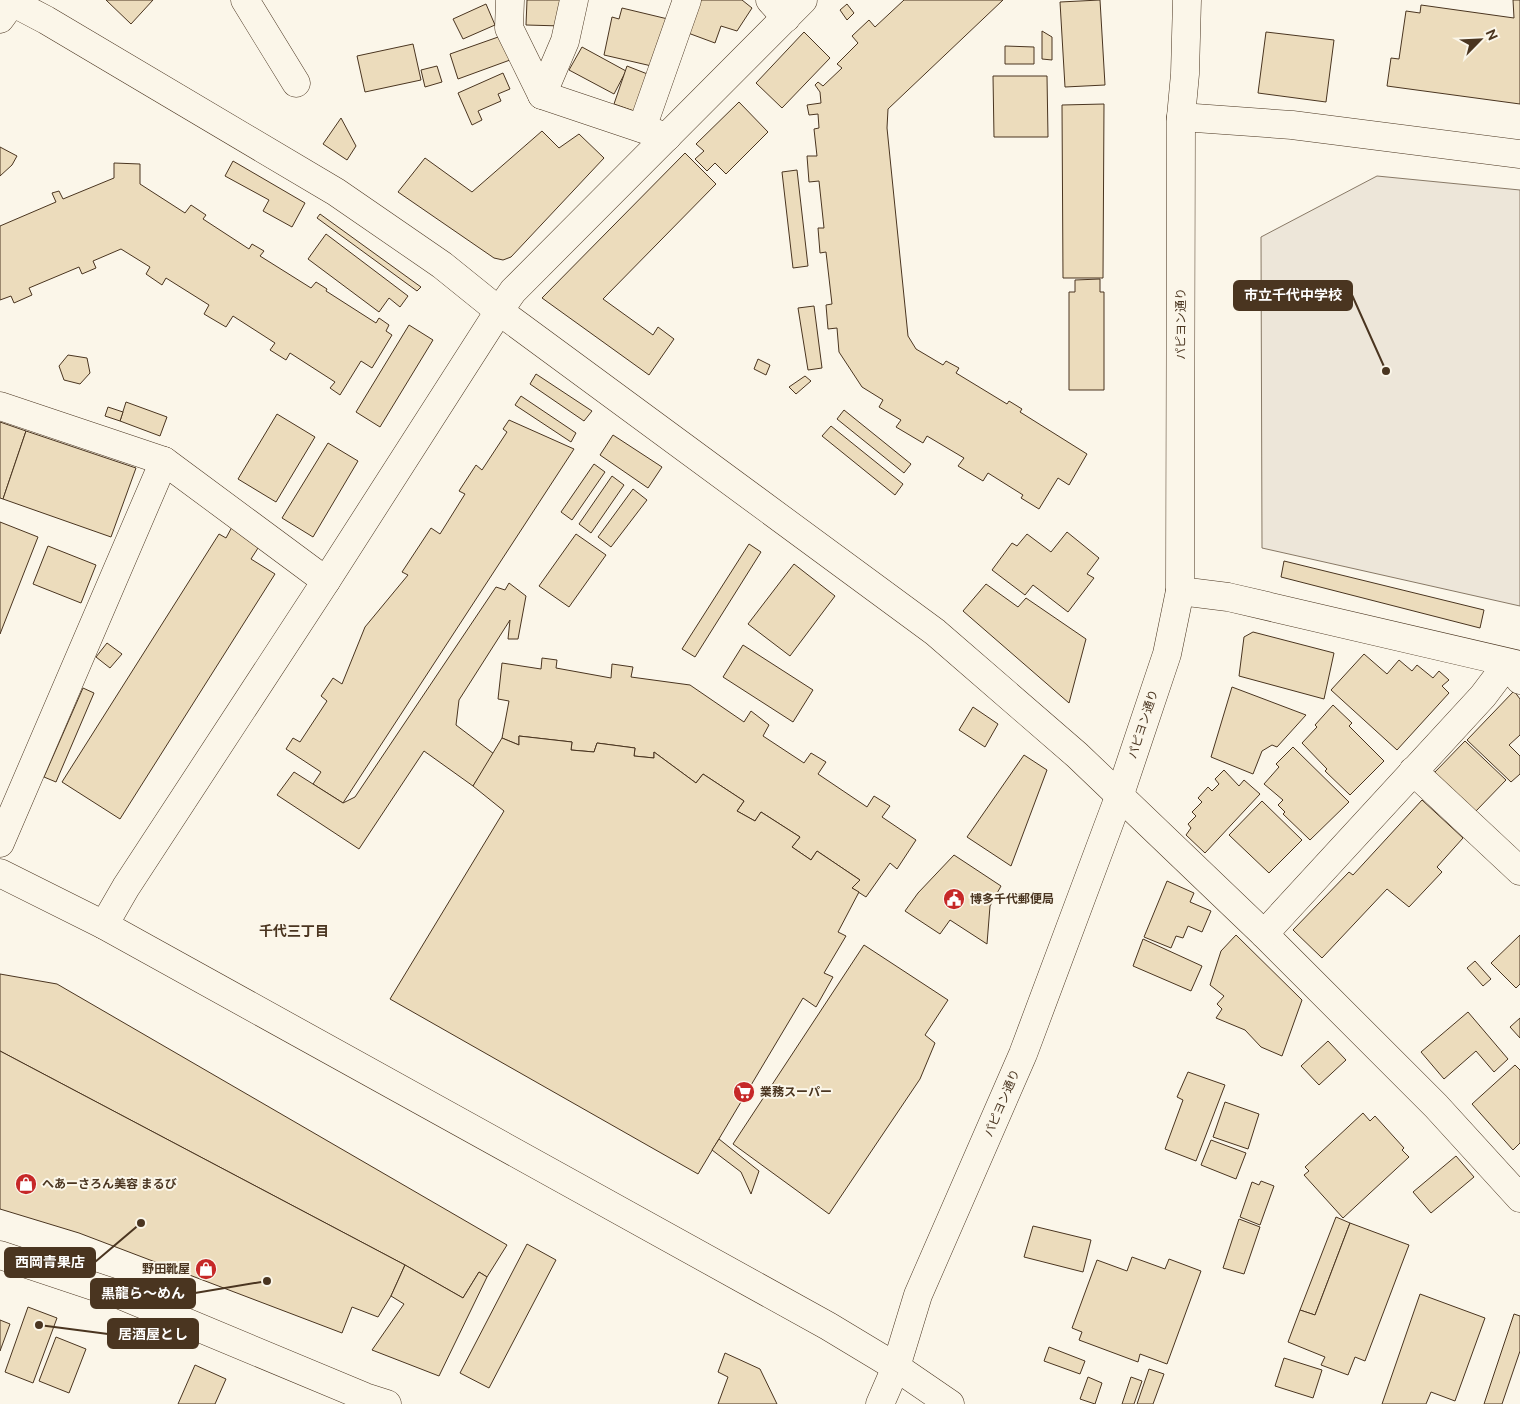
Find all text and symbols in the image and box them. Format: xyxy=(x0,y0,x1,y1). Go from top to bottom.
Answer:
north arrow xyxy=(1455,15,1505,65)
text: N xyxy=(1482,27,1501,43)
callout: 市立千代中学校 xyxy=(1234,281,1352,310)
text: 市立千代中学校 xyxy=(1244,287,1342,303)
street label: パピヨン通り xyxy=(1174,288,1187,360)
street label: パピヨン通り xyxy=(1125,688,1160,760)
public building icon: 博多千代郵便局 xyxy=(942,887,966,911)
place label: 博多千代郵便局 xyxy=(970,892,1054,905)
district label: 千代三丁目 xyxy=(259,923,329,939)
street label: パピヨン通り xyxy=(981,1067,1022,1138)
supermarket icon: 業務スーパー xyxy=(732,1080,756,1104)
place label: 業務スーパー xyxy=(760,1085,832,1098)
shop icon: へあーさろん美容 まるび xyxy=(14,1172,38,1196)
place label: へあーさろん美容 まるび xyxy=(42,1177,177,1190)
callout: 西岡青果店 xyxy=(5,1248,95,1277)
text: 西岡青果店 xyxy=(15,1254,85,1270)
shop icon: 野田靴屋 xyxy=(194,1257,218,1281)
place label: 野田靴屋 xyxy=(142,1262,190,1275)
callout: 黒龍ら〜めん xyxy=(91,1279,195,1308)
text: 黒龍ら〜めん xyxy=(101,1285,185,1301)
callout: 居酒屋とし xyxy=(108,1319,198,1348)
text: 居酒屋とし xyxy=(118,1326,188,1342)

